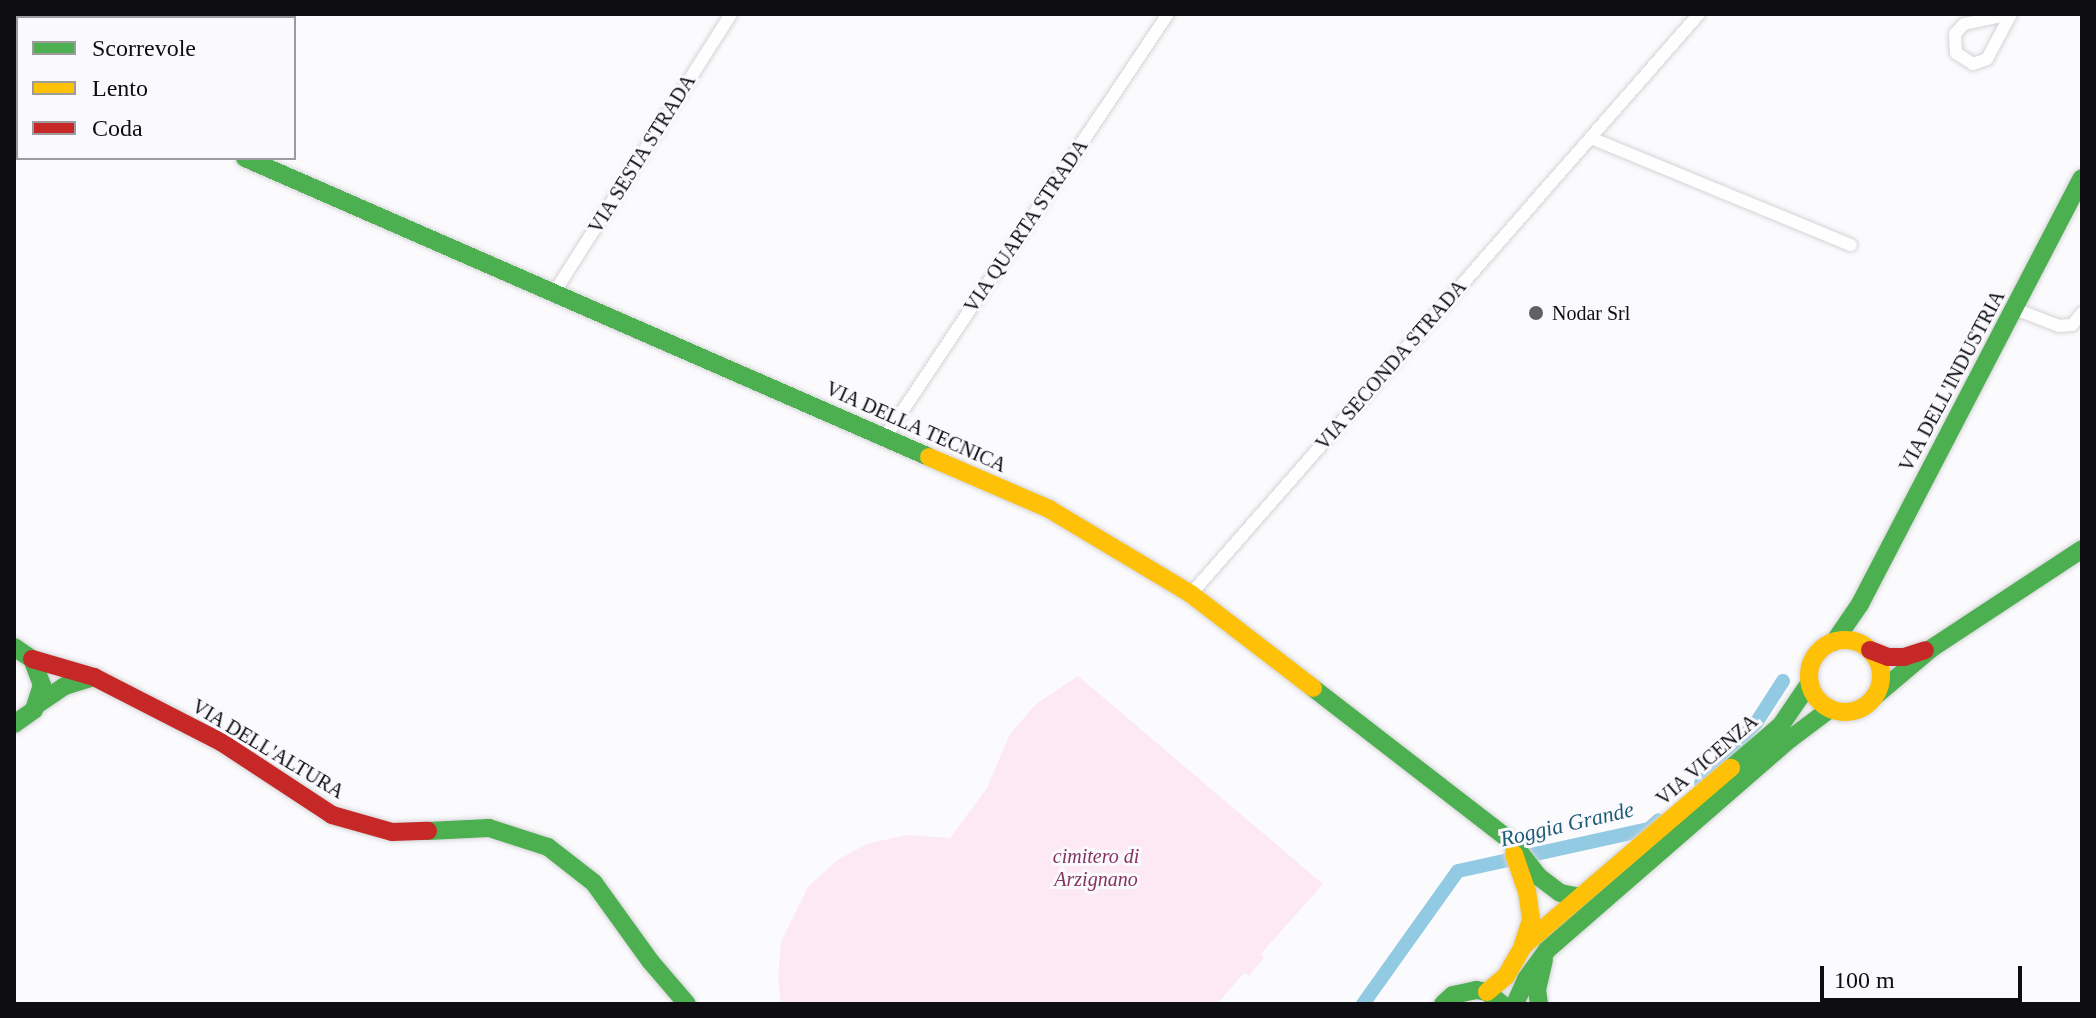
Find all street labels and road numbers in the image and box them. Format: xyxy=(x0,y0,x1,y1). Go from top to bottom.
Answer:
street label: VIA SESTA STRADA xyxy=(583,69,701,239)
street label: VIA QUARTA STRADA xyxy=(958,134,1094,318)
street label: VIA SECONDA STRADA xyxy=(1310,274,1472,456)
street label: VIA DELL'INDUSTRIA xyxy=(1894,286,2010,476)
street label: VIA DELLA TECNICA xyxy=(821,376,1011,478)
street label: VIA DELL'ALTURA xyxy=(187,694,349,804)
street label: VIA VICENZA xyxy=(1651,709,1763,811)

